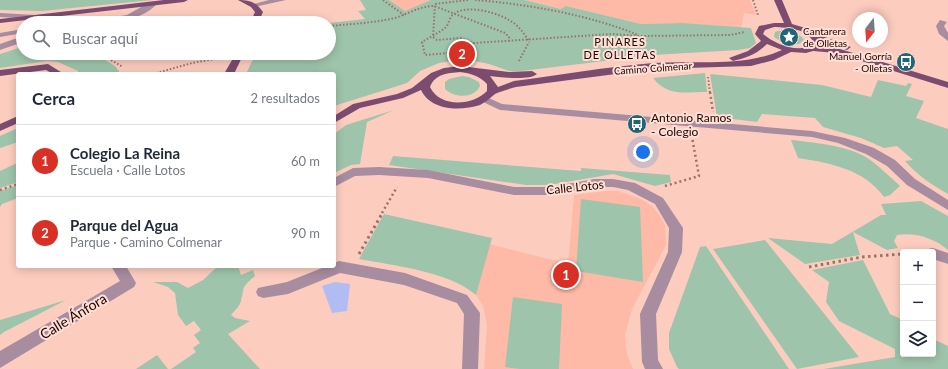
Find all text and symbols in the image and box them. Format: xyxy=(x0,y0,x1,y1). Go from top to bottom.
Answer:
north arrow xyxy=(852,12,888,48)
search box xyxy=(16,16,336,60)
place label: Cantarera de Olletas xyxy=(803,25,847,49)
place icon: Cantarera de Olletas xyxy=(778,26,800,48)
icon: search xyxy=(30,27,52,49)
text: Buscar aquí xyxy=(62,29,138,47)
district label: PINARES DE OLLETAS xyxy=(583,35,657,61)
pin: 2 xyxy=(449,39,475,69)
place label: Manuel Gorría - Olletas xyxy=(829,50,892,74)
bus stop icon: Manuel Gorría - Olletas xyxy=(895,51,917,73)
street label: Camino Colmenar xyxy=(613,59,693,77)
text: Cerca xyxy=(32,88,75,109)
text: 2 resultados xyxy=(250,90,320,106)
place label: Antonio Ramos - Colegio xyxy=(651,110,732,139)
bus stop icon: Antonio Ramos - Colegio xyxy=(626,113,648,135)
your location xyxy=(633,142,653,162)
text: Colegio La Reina xyxy=(70,144,180,162)
text: 1 xyxy=(41,153,49,169)
text: 60 m xyxy=(291,153,320,169)
text: Escuela · Calle Lotos xyxy=(70,162,185,178)
street label: Calle Lotos xyxy=(545,177,605,197)
text: Parque del Agua xyxy=(70,216,179,234)
text: 2 xyxy=(41,225,49,241)
text: 90 m xyxy=(291,225,320,241)
text: Parque · Camino Colmenar xyxy=(70,234,222,250)
map controls xyxy=(900,249,936,357)
button: + xyxy=(900,249,936,285)
pin: 1 xyxy=(553,260,579,290)
button: − xyxy=(900,285,936,321)
street label: Calle Ánfora xyxy=(36,289,110,343)
button: layers xyxy=(900,321,936,357)

